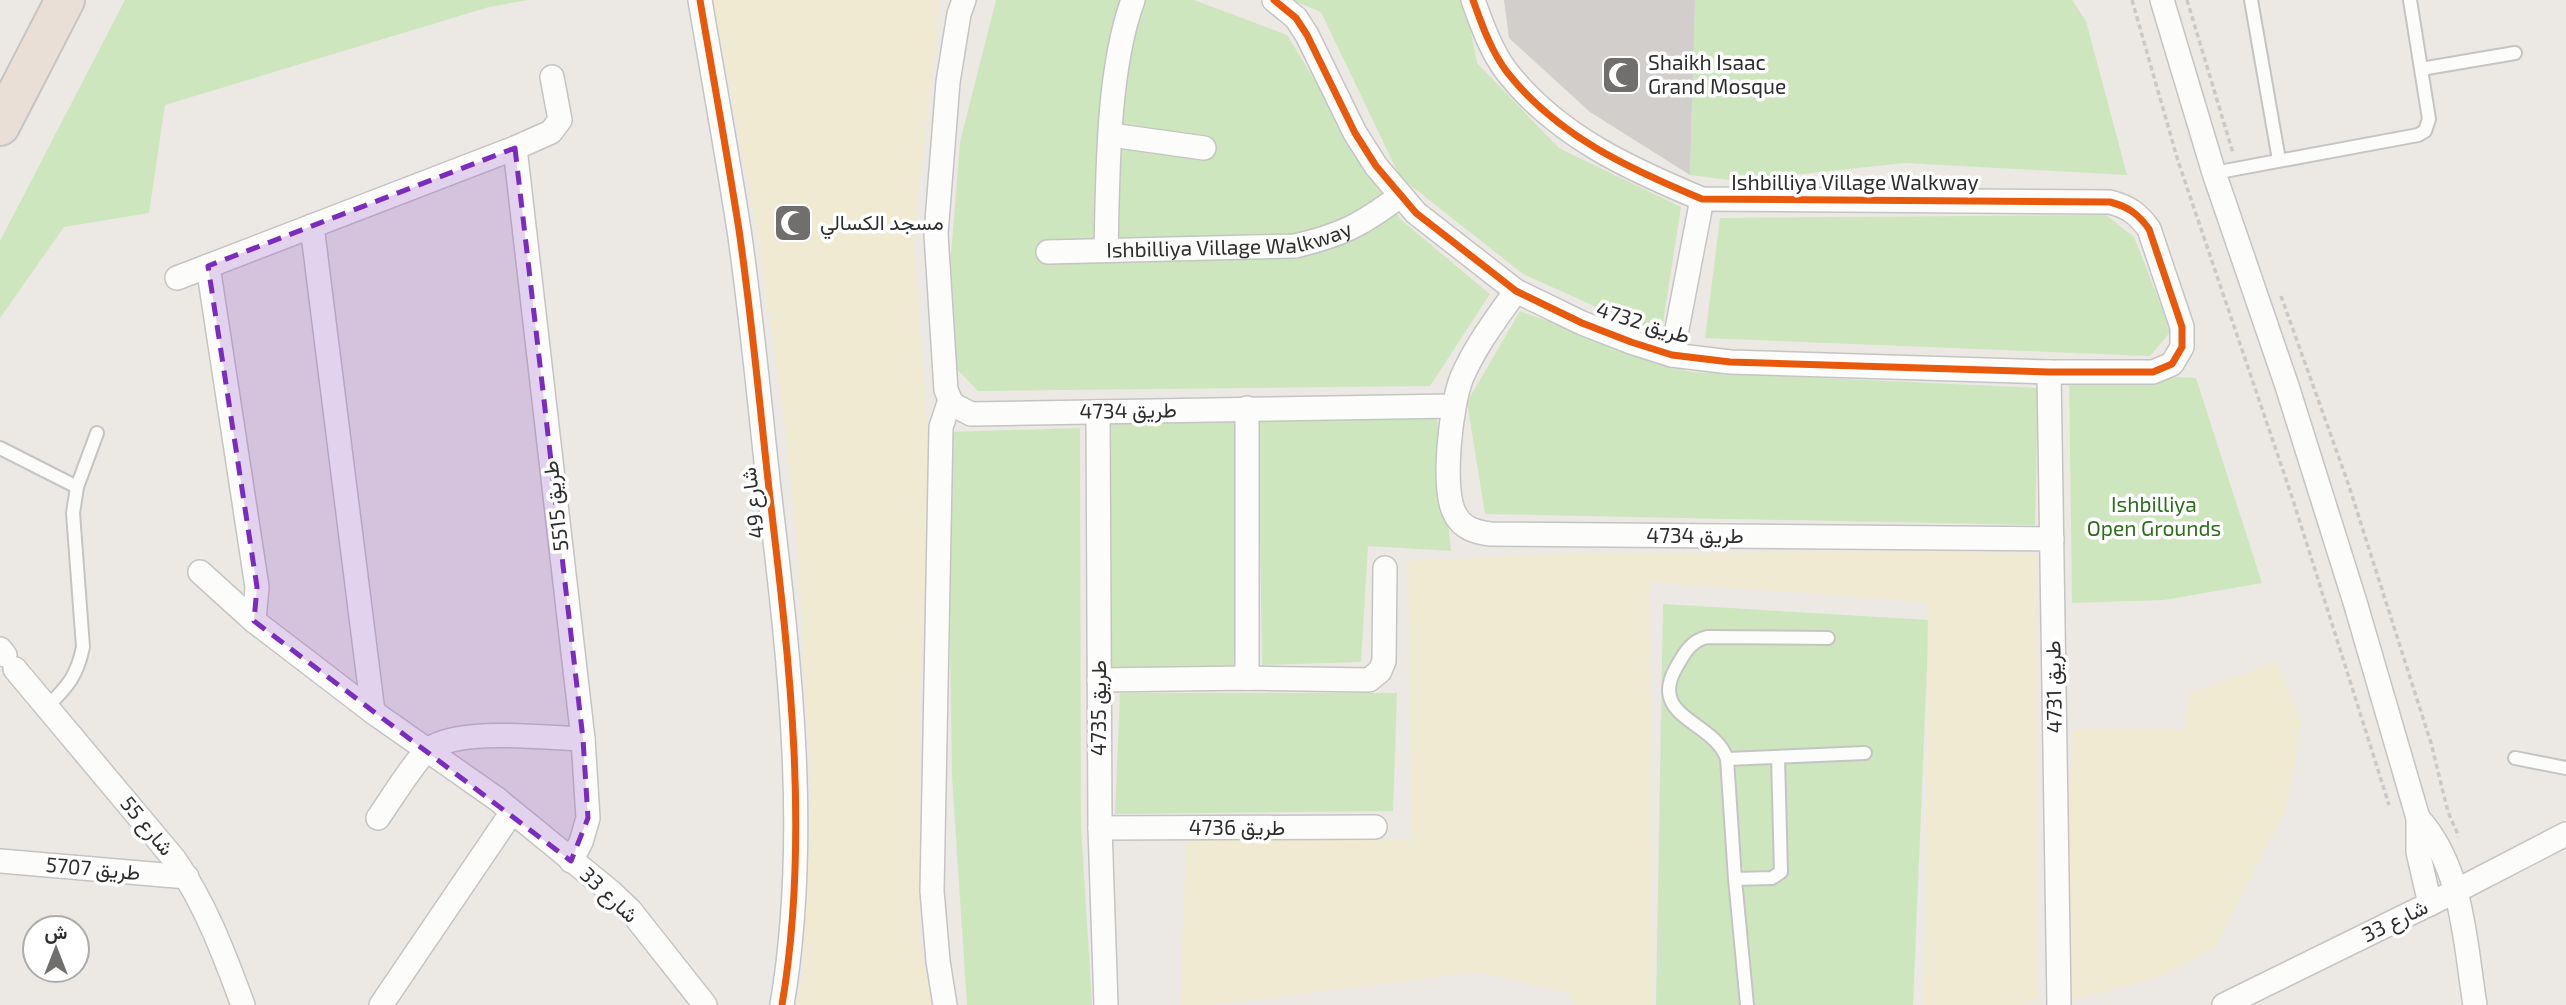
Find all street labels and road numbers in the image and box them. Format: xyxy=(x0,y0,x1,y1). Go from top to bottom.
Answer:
street label: Ishbilliya Village Walkway xyxy=(1731,169,1979,194)
street label: Ishbilliya Village Walkway xyxy=(1106,215,1355,262)
street label: طريق 4732 xyxy=(1593,296,1693,350)
street label: طريق 4734 xyxy=(1079,396,1177,425)
street label: طريق 5515 xyxy=(537,459,574,553)
street label: شارع 49 xyxy=(735,466,771,540)
street label: طريق 4734 xyxy=(1646,522,1744,549)
street label: طريق 4731 xyxy=(2039,640,2068,734)
street label: طريق 4735 xyxy=(1085,660,1112,756)
street label: شارع 55 xyxy=(114,790,180,862)
street label: طريق 4736 xyxy=(1189,814,1285,841)
street label: طريق 5707 xyxy=(45,851,141,886)
street label: شارع 33 xyxy=(574,861,644,929)
street label: شارع 33 xyxy=(2357,893,2433,949)

